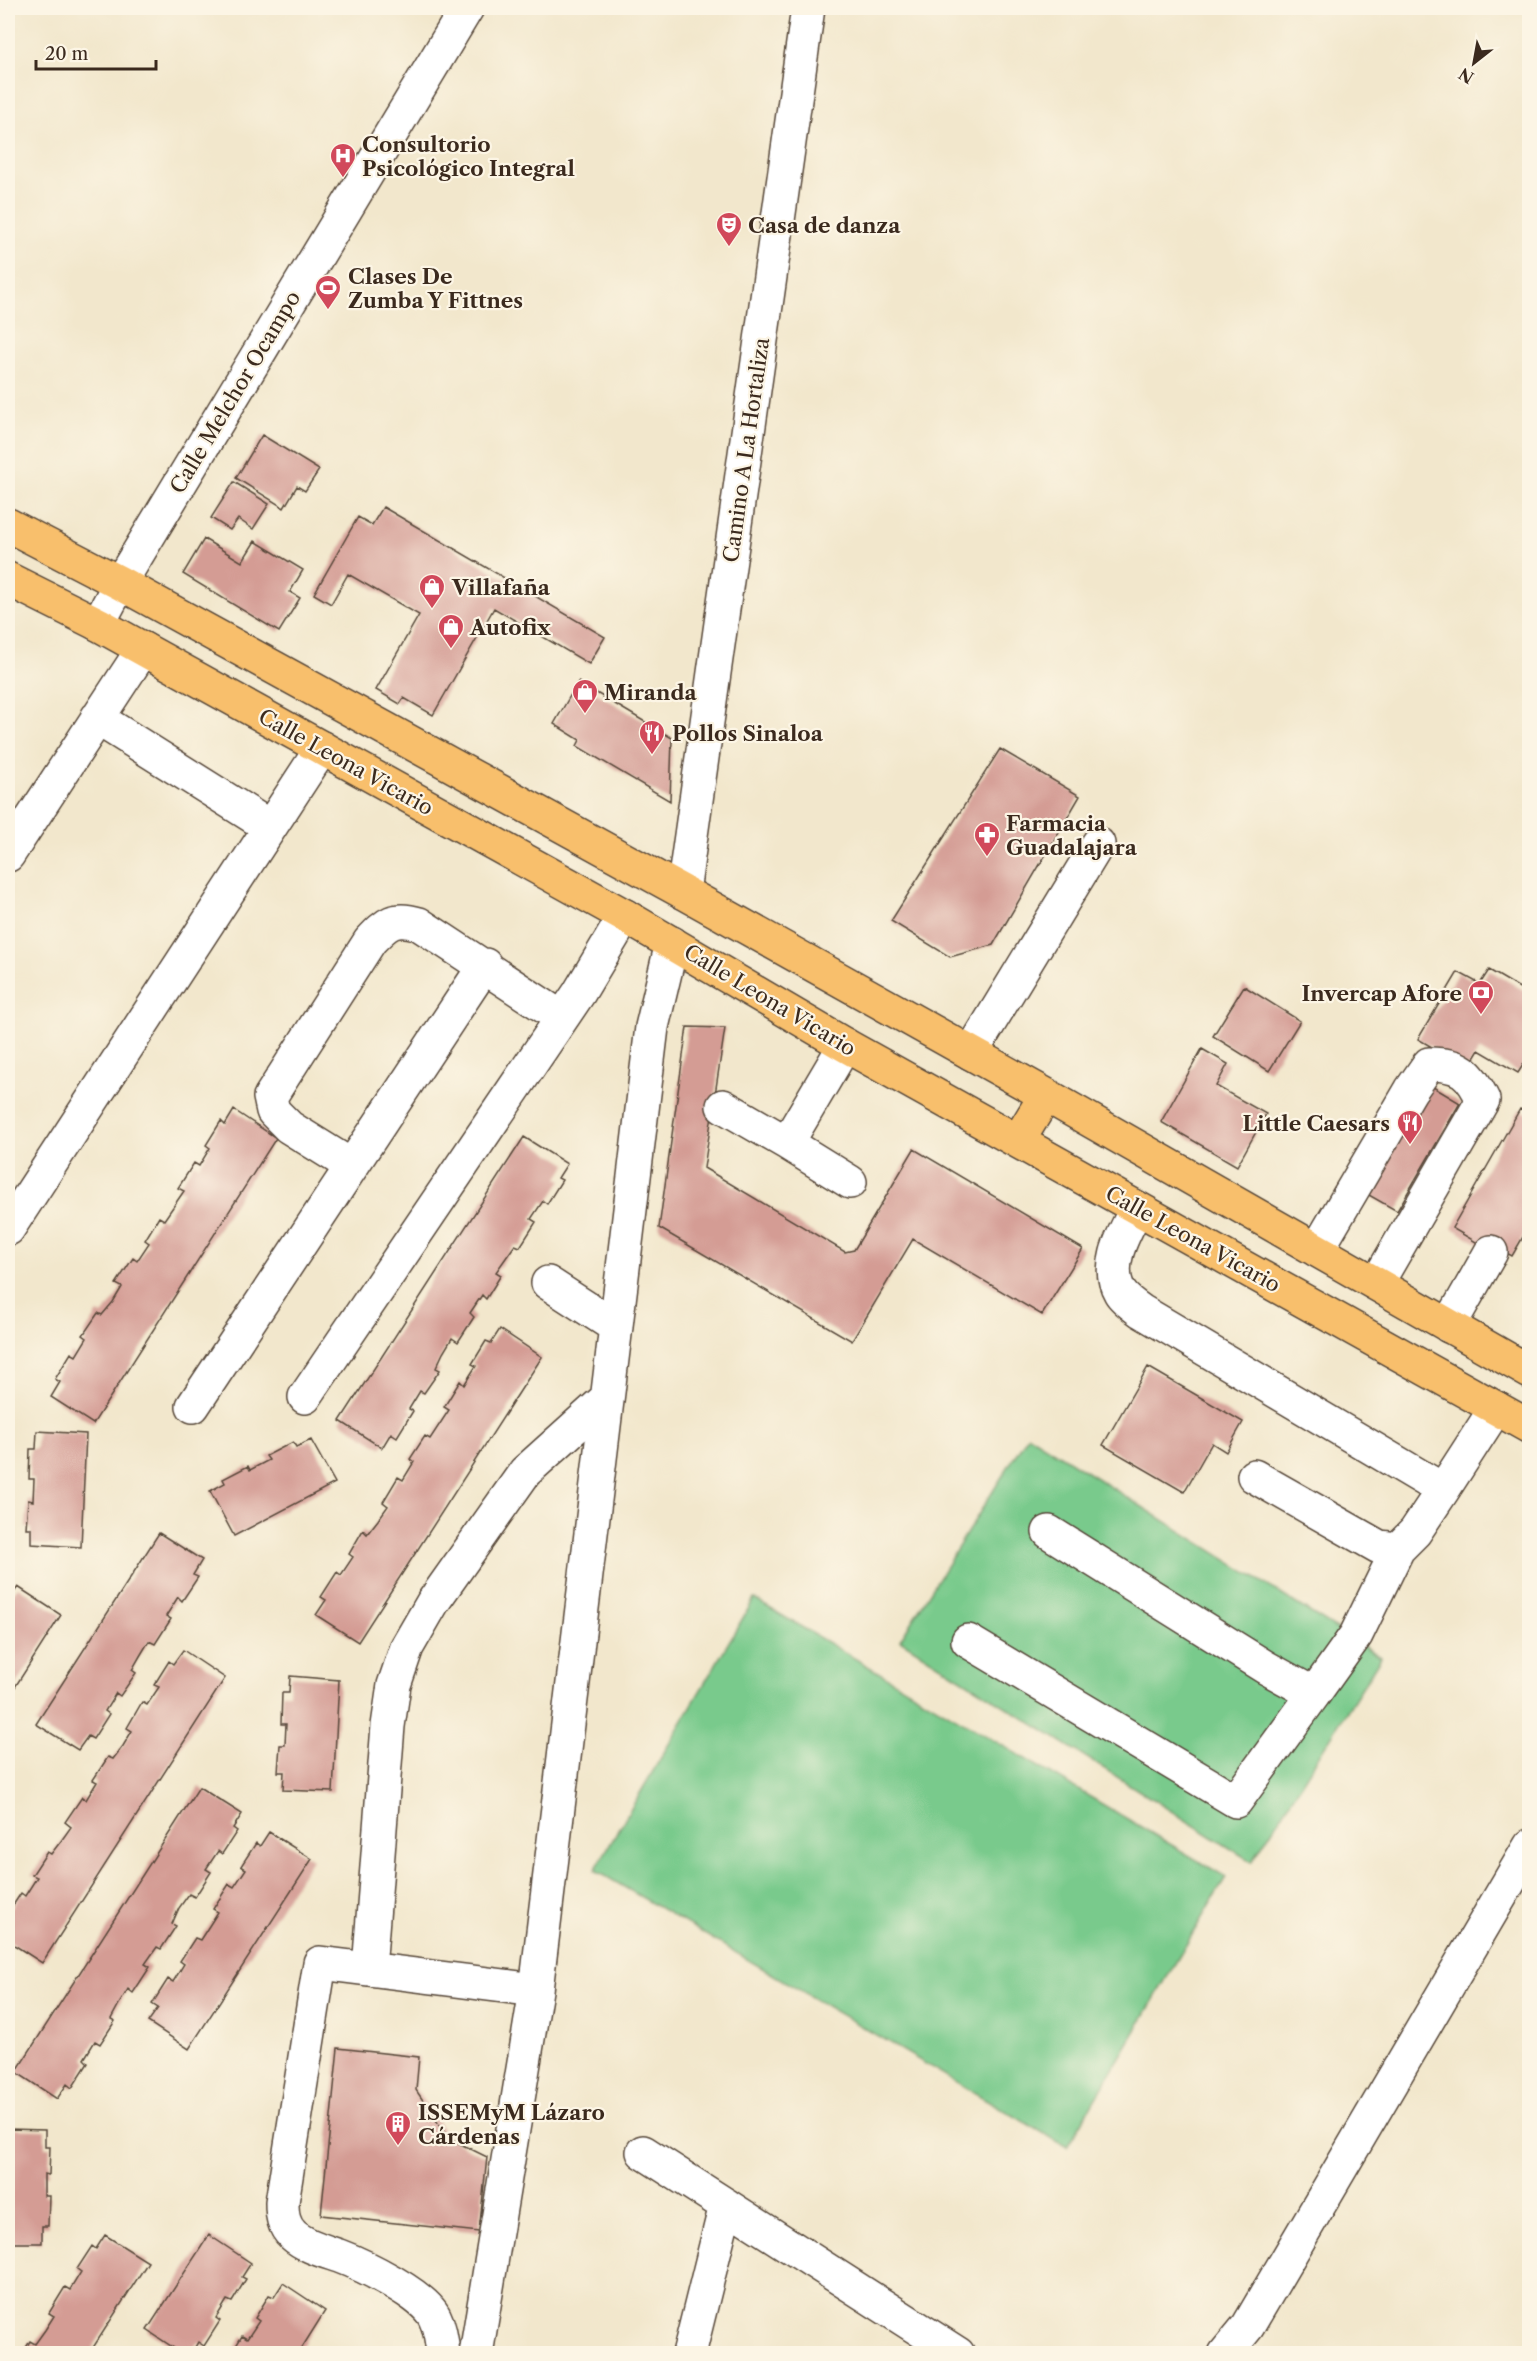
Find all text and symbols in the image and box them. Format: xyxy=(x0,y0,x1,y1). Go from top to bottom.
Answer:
scale bar xyxy=(36,33,156,71)
north arrow xyxy=(1444,33,1504,93)
text: 20 m xyxy=(45,43,89,65)
text: N xyxy=(1455,64,1477,88)
place label: Consultorio Psicológico Integral xyxy=(362,132,575,181)
hospital icon: Consultorio Psicológico Integral xyxy=(328,141,358,179)
theatre icon: Casa de danza xyxy=(714,210,744,248)
place label: Casa de danza xyxy=(748,213,901,238)
place label: Clases De Zumba Y Fittnes xyxy=(348,264,523,313)
sports icon: Clases De Zumba Y Fittnes xyxy=(313,273,343,311)
street label: Calle Melchor Ocampo xyxy=(165,286,305,498)
street label: Camino A La Hortaliza xyxy=(718,335,774,564)
shop icon: Villafaña xyxy=(417,572,447,610)
place label: Villafaña xyxy=(451,575,551,600)
shop icon: Autofix xyxy=(436,612,466,650)
place label: Autofix xyxy=(469,615,551,640)
shop icon: Miranda xyxy=(570,677,600,715)
place label: Miranda xyxy=(604,680,697,705)
street label: Calle Leona Vicario xyxy=(254,704,438,820)
restaurant icon: Pollos Sinaloa xyxy=(637,718,667,756)
place label: Pollos Sinaloa xyxy=(672,721,824,746)
place label: Farmacia Guadalajara xyxy=(1006,811,1138,860)
pharmacy icon: Farmacia Guadalajara xyxy=(972,820,1002,858)
street label: Calle Leona Vicario xyxy=(680,939,860,1061)
bank icon: Invercap Afore xyxy=(1466,978,1496,1016)
place label: Invercap Afore xyxy=(1301,981,1462,1006)
restaurant icon: Little Caesars xyxy=(1395,1108,1425,1146)
place label: Little Caesars xyxy=(1242,1111,1390,1136)
street label: Calle Leona Vicario xyxy=(1101,1181,1285,1297)
place label: ISSEMyM Lázaro Cárdenas xyxy=(418,2100,605,2149)
building icon: ISSEMyM Lázaro Cárdenas xyxy=(383,2109,413,2147)

